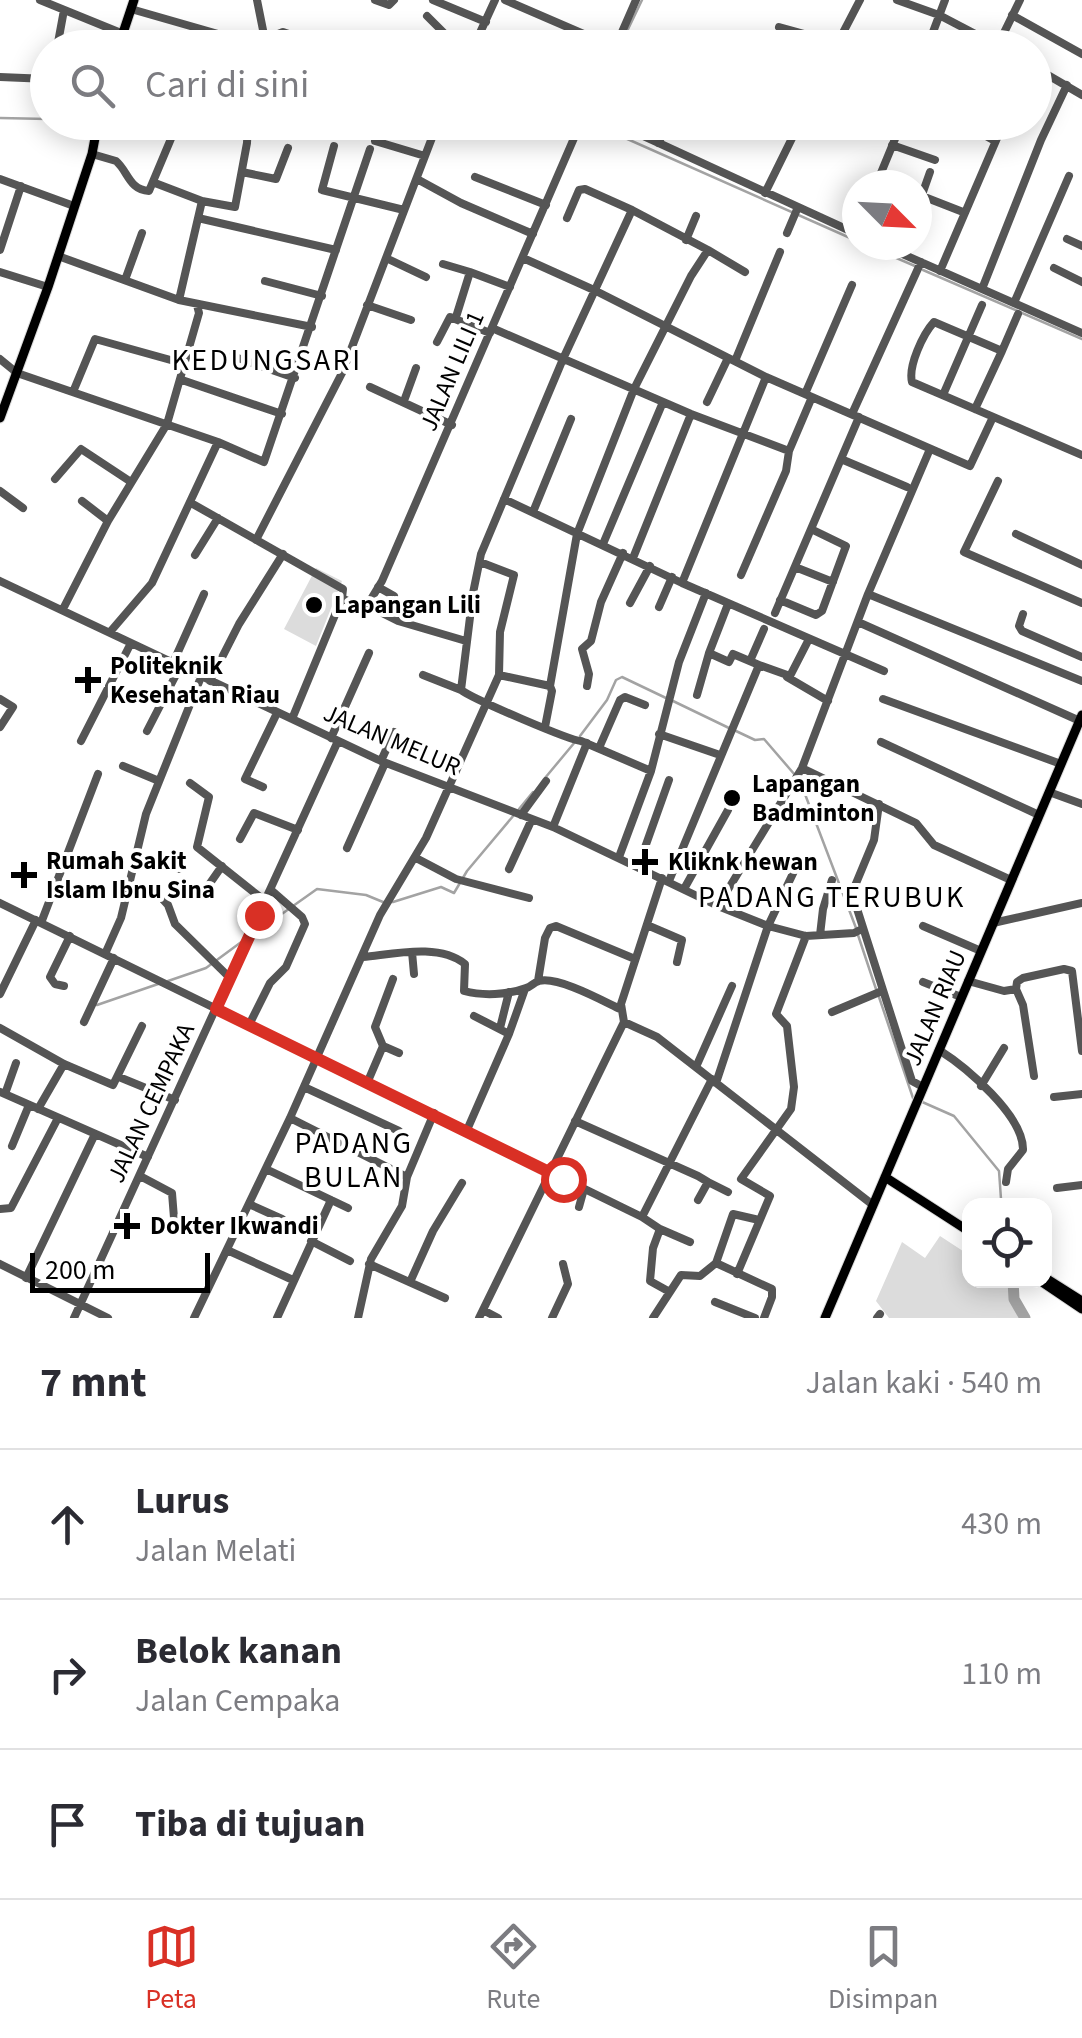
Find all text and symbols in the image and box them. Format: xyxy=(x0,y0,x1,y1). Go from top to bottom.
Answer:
search box xyxy=(30,30,1052,140)
icon: search xyxy=(65,58,120,113)
text: Cari di sini xyxy=(145,58,309,112)
north arrow xyxy=(842,170,932,260)
street label: JALAN LILI 1 xyxy=(411,305,493,437)
district label: KEDUNGSARI xyxy=(171,339,363,382)
place label: Lapangan Lili xyxy=(334,587,481,623)
marker: Lapangan Lili xyxy=(303,594,325,616)
place label: Politeknik Kesehatan Riau xyxy=(110,648,280,713)
marker: Politeknik Kesehatan Riau xyxy=(75,667,101,693)
street label: JALAN MELUR xyxy=(318,695,466,785)
place label: Lapangan Badminton xyxy=(752,766,875,831)
marker: Lapangan Badminton xyxy=(721,787,743,809)
place label: Rumah Sakit Islam Ibnu Sina xyxy=(46,843,215,908)
place label: Kliknk hewan xyxy=(668,844,818,880)
marker: Kliknk hewan xyxy=(632,849,658,875)
marker: Rumah Sakit Islam Ibnu Sina xyxy=(11,862,37,888)
district label: PADANG TERUBUK xyxy=(698,876,966,919)
route end xyxy=(237,893,283,939)
street label: JALAN RIAU xyxy=(894,945,976,1071)
street label: JALAN CEMPAKA xyxy=(98,1017,204,1189)
district label: PADANG BULAN xyxy=(294,1122,414,1199)
route start xyxy=(541,1157,587,1203)
map controls xyxy=(962,1198,1052,1288)
button: locate xyxy=(962,1198,1052,1288)
place label: Dokter Ikwandi xyxy=(150,1208,319,1244)
marker: Dokter Ikwandi xyxy=(114,1213,140,1239)
scale bar xyxy=(30,1248,210,1292)
text: 200 m xyxy=(45,1250,116,1290)
text: 7 mnt xyxy=(40,1353,147,1413)
text: Jalan kaki · 540 m xyxy=(806,1360,1042,1406)
text: Lurus xyxy=(135,1474,229,1528)
icon: ahead xyxy=(40,1497,95,1552)
text: 430 m xyxy=(961,1501,1042,1547)
text: Jalan Melati xyxy=(135,1528,296,1574)
text: Belok kanan xyxy=(135,1624,342,1678)
icon: right xyxy=(40,1647,95,1702)
text: 110 m xyxy=(961,1651,1042,1697)
text: Jalan Cempaka xyxy=(135,1678,340,1724)
icon: arrive xyxy=(40,1797,95,1852)
text: Tiba di tujuan xyxy=(135,1797,366,1851)
tab: Peta xyxy=(144,1919,199,2019)
tab: Rute xyxy=(486,1919,541,2019)
tab: Disimpan xyxy=(828,1919,938,2019)

